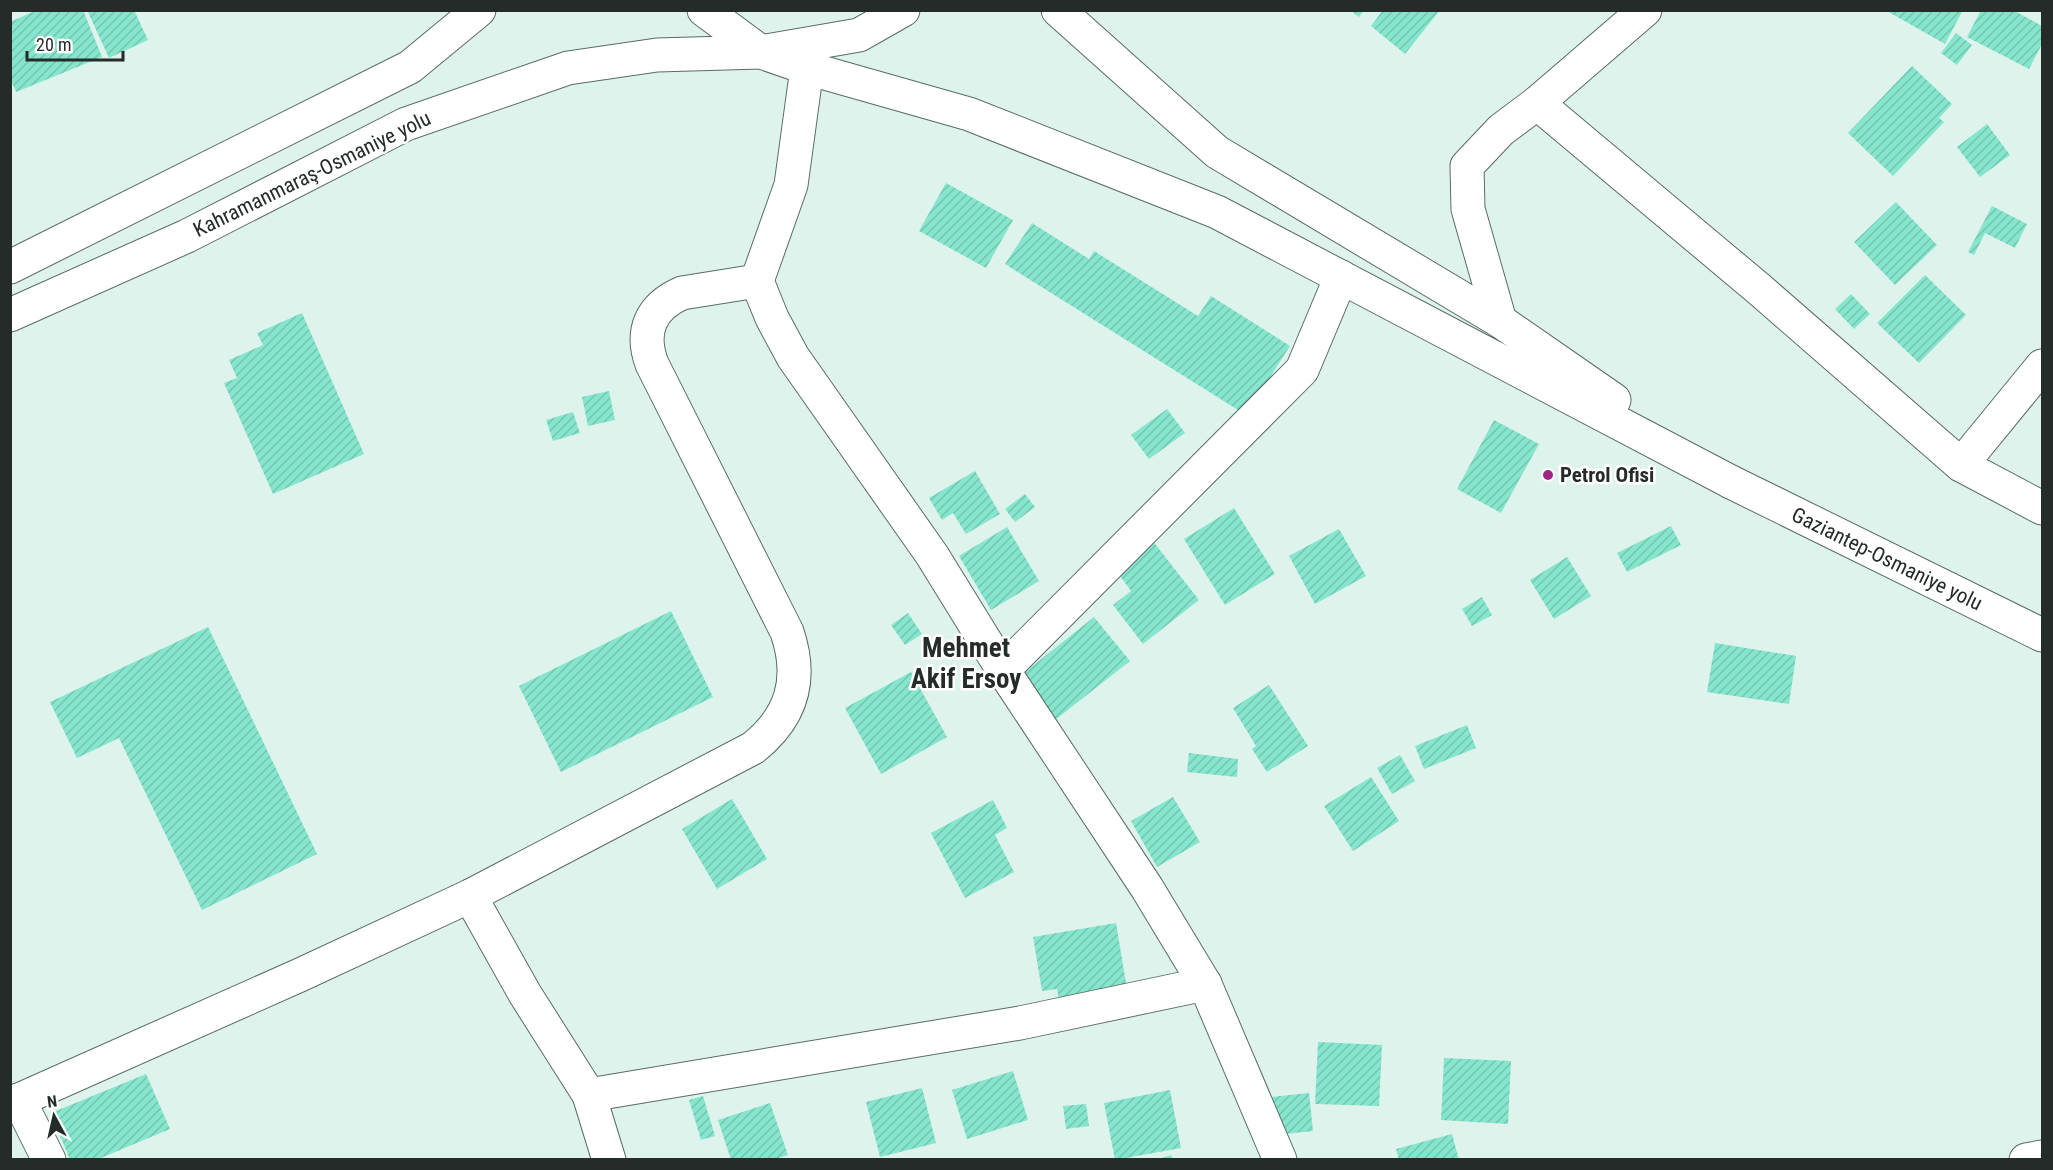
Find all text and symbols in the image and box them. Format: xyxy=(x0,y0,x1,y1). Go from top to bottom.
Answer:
scale bar xyxy=(27,24,123,62)
text: 20 m xyxy=(36,34,71,55)
street label: Kahramanmaraş-Osmaniye yolu xyxy=(189,106,435,242)
place label: Petrol Ofisi xyxy=(1560,463,1654,487)
marker: Petrol Ofisi xyxy=(1541,468,1555,482)
street label: Gaziantep-Osmaniye yolu xyxy=(1788,502,1986,616)
district label: Mehmet Akif Ersoy xyxy=(911,632,1021,695)
north arrow xyxy=(24,1086,84,1146)
text: N xyxy=(46,1092,58,1112)

